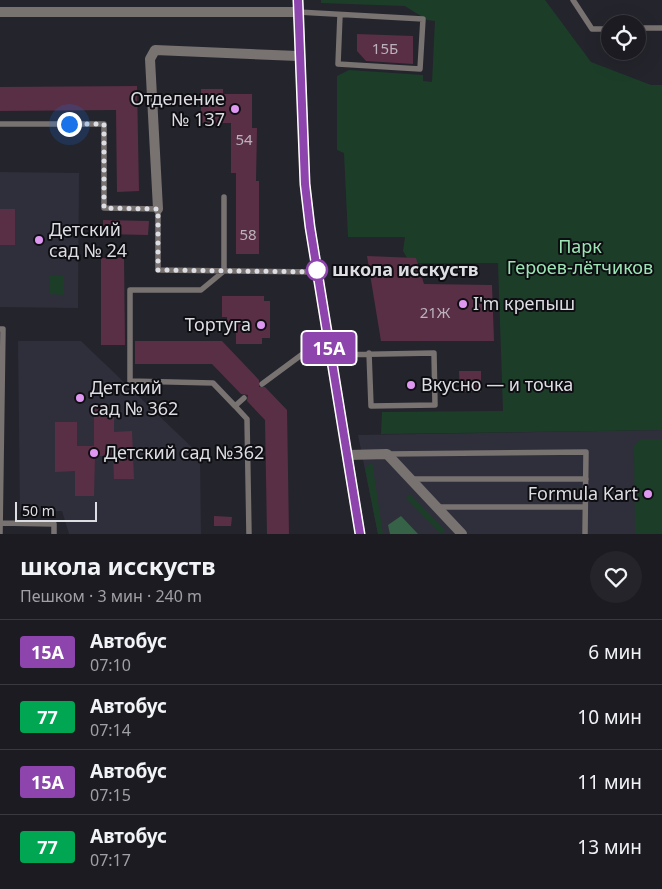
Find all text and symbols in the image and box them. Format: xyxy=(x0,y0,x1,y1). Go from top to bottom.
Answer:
map controls xyxy=(601,15,646,60)
button: locate xyxy=(601,15,646,60)
house number: 15Б xyxy=(372,38,398,58)
place label: Отделение № 137 xyxy=(130,86,225,131)
marker: Отделение № 137 xyxy=(229,103,241,115)
your location xyxy=(57,112,82,137)
house number: 54 xyxy=(235,129,253,149)
place label: Детский сад № 24 xyxy=(49,217,127,262)
house number: 58 xyxy=(239,224,257,244)
marker: Детский сад № 24 xyxy=(33,234,45,246)
park label: Парк Героев-лётчиков xyxy=(507,234,653,279)
place label: школа исскуств xyxy=(332,257,479,281)
marker: школа исскуств xyxy=(306,259,328,281)
place label: I'm крепыш xyxy=(473,291,575,315)
marker: I'm крепыш xyxy=(457,298,469,310)
house number: 21Ж xyxy=(420,302,451,322)
place label: Тортуга xyxy=(185,312,251,336)
marker: Тортуга xyxy=(255,319,267,331)
line badge: 15А xyxy=(300,332,358,364)
text: 15А xyxy=(312,336,346,360)
place label: Вкусно — и точка xyxy=(421,372,573,396)
place label: Детский сад № 362 xyxy=(90,375,178,420)
marker: Вкусно — и точка xyxy=(405,379,417,391)
marker: Детский сад № 362 xyxy=(74,392,86,404)
place label: Детский сад №362 xyxy=(104,440,264,464)
marker: Детский сад №362 xyxy=(88,447,100,459)
place label: Formula Kart xyxy=(528,481,638,505)
marker: Formula Kart xyxy=(642,488,654,500)
scale bar xyxy=(15,499,98,522)
text: 50 m xyxy=(22,501,55,520)
text: школа исскуств xyxy=(20,549,215,582)
button: heart xyxy=(590,551,642,603)
text: Пешком · 3 мин · 240 m xyxy=(20,585,202,607)
text: Автобус xyxy=(90,628,167,654)
text: 6 мин xyxy=(588,639,642,665)
text: 15А xyxy=(31,640,64,664)
text: 07:10 xyxy=(90,654,131,676)
text: Автобус xyxy=(90,693,167,719)
text: 10 мин xyxy=(577,704,642,730)
text: 77 xyxy=(37,705,58,729)
text: 07:14 xyxy=(90,719,131,741)
text: Автобус xyxy=(90,758,167,784)
text: 11 мин xyxy=(577,769,642,795)
text: 15А xyxy=(31,770,64,794)
text: 07:15 xyxy=(90,784,131,806)
text: Автобус xyxy=(90,823,167,849)
text: 13 мин xyxy=(577,834,642,860)
text: 77 xyxy=(37,835,58,859)
text: 07:17 xyxy=(90,849,131,871)

